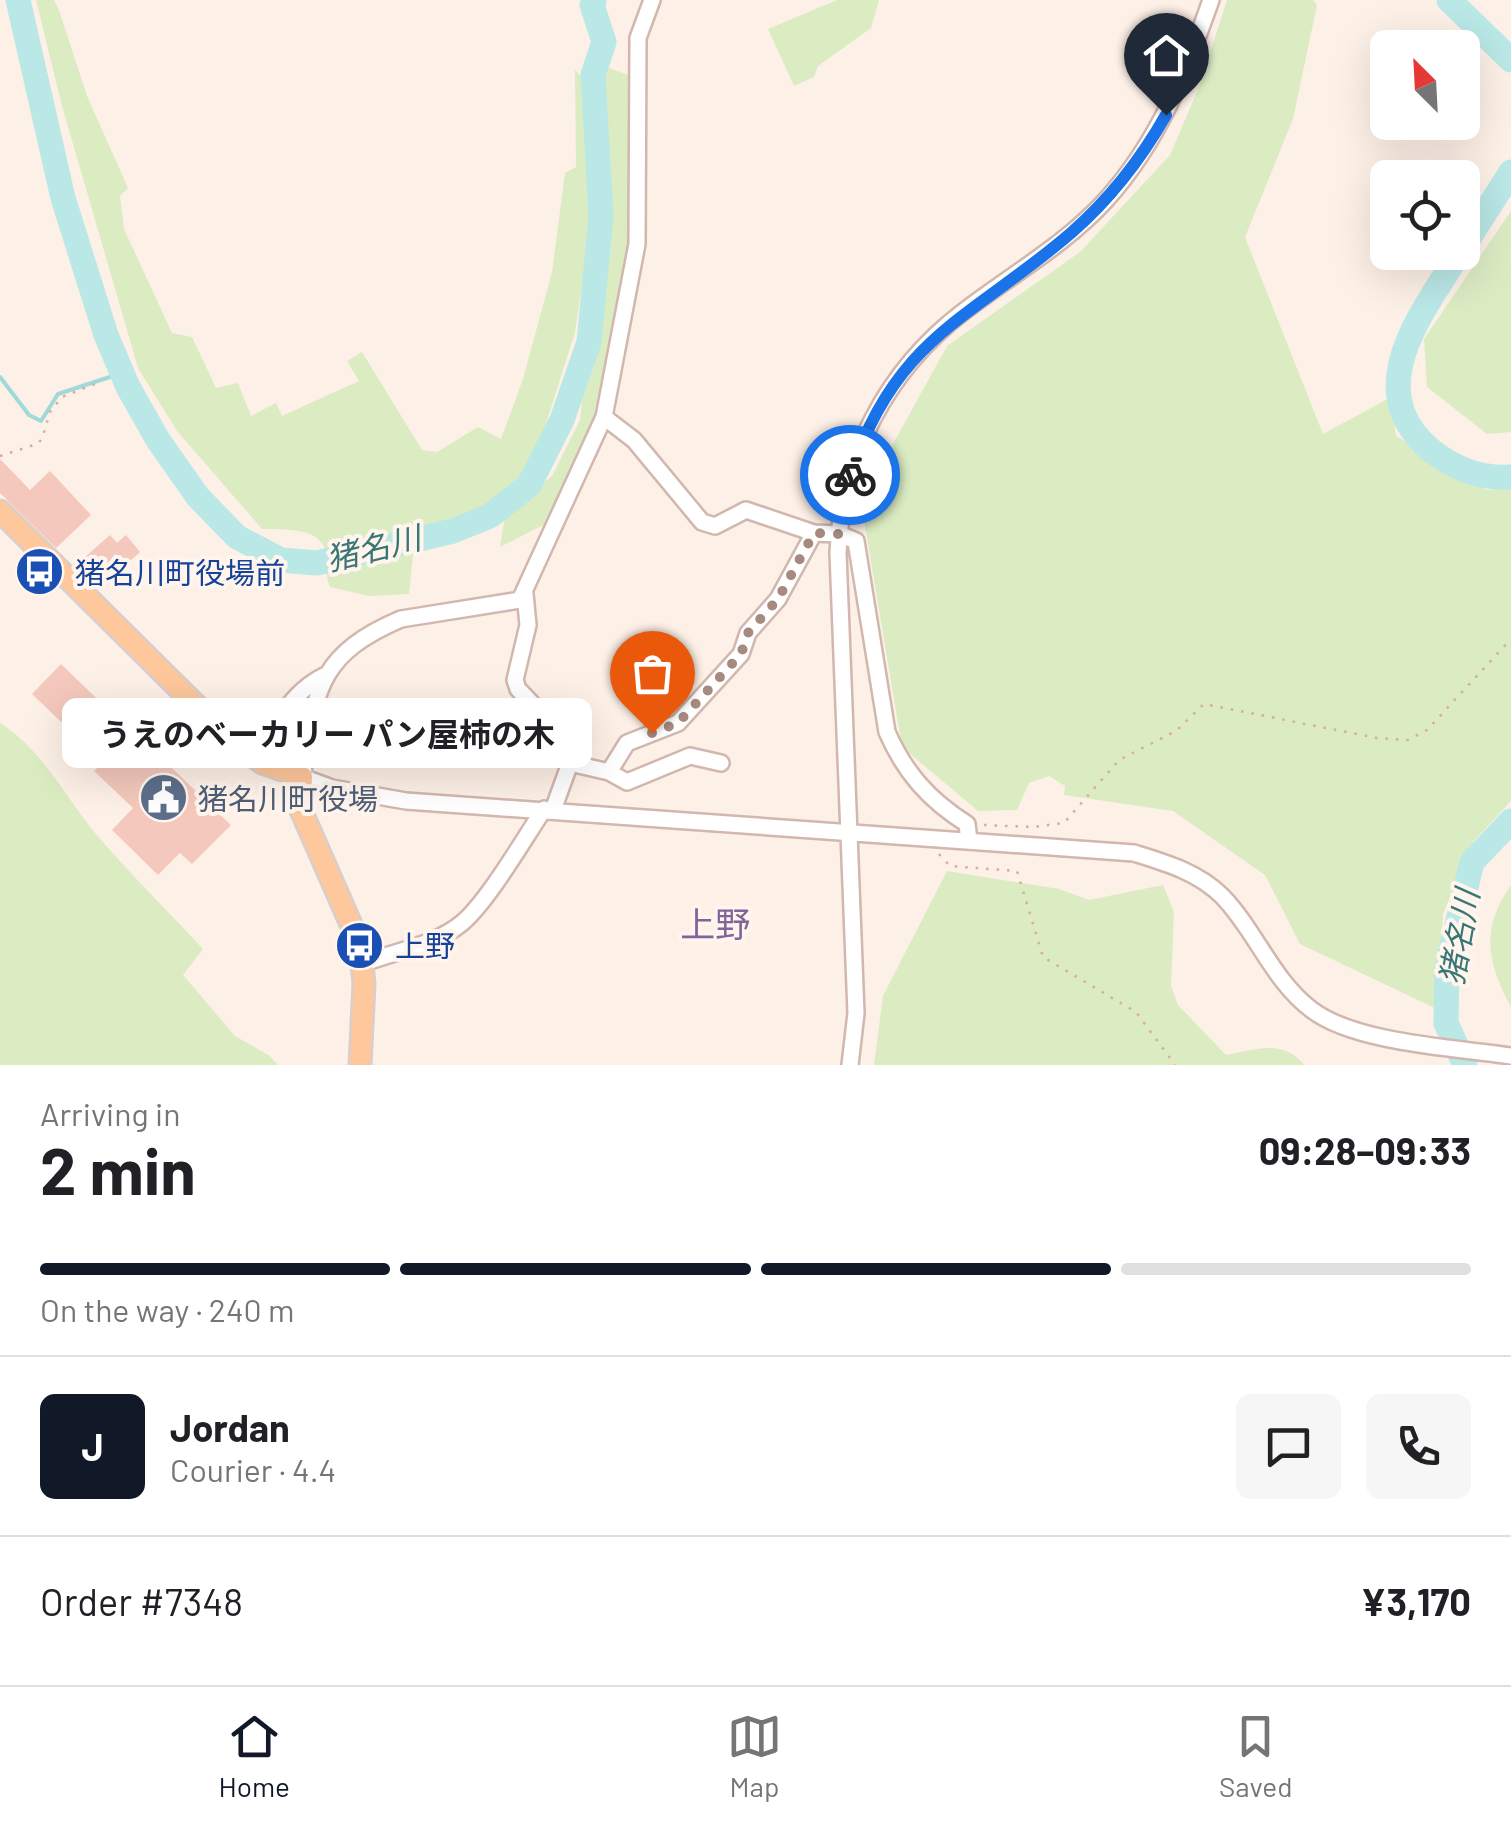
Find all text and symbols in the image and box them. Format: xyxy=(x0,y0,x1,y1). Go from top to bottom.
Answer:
pin xyxy=(1124,13,1209,116)
icon: home xyxy=(1139,28,1194,83)
north arrow xyxy=(1370,30,1480,140)
map controls xyxy=(1370,30,1480,270)
button: locate xyxy=(1370,160,1480,270)
courier xyxy=(800,425,900,525)
icon: bike xyxy=(823,448,878,503)
water label: 猪名川 xyxy=(322,516,427,577)
bus stop icon: 猪名川町役場前 xyxy=(14,546,66,598)
place label: 猪名川町役場前 xyxy=(75,554,285,590)
pin xyxy=(610,631,695,734)
icon: bag xyxy=(625,646,680,701)
callout: うえのベーカリー パン屋柿の木 xyxy=(62,698,592,768)
text: うえのベーカリー パン屋柿の木 xyxy=(99,714,555,752)
public building icon: 猪名川町役場 xyxy=(137,772,189,824)
place label: 猪名川町役場 xyxy=(198,780,378,816)
water label: 猪名川 xyxy=(1431,883,1486,988)
district label: 上野 xyxy=(680,902,750,944)
bus stop icon: 上野 xyxy=(334,919,386,971)
place label: 上野 xyxy=(395,927,455,963)
text: Arriving in xyxy=(40,1094,180,1132)
text: 09:28–09:33 xyxy=(1259,1127,1471,1173)
text: 2 min xyxy=(40,1130,196,1208)
text: On the way · 240 m xyxy=(40,1290,295,1328)
button: chat xyxy=(1236,1394,1341,1499)
button: phone xyxy=(1366,1394,1471,1499)
text: Jordan xyxy=(170,1404,290,1450)
text: J xyxy=(81,1423,104,1469)
text: Courier · 4.4 xyxy=(170,1450,336,1488)
text: Order #7348 xyxy=(40,1578,243,1624)
text: ¥3,170 xyxy=(1360,1578,1471,1624)
tab: Home xyxy=(219,1709,290,1803)
tab: Map xyxy=(727,1709,782,1803)
tab: Saved xyxy=(1219,1709,1292,1803)

